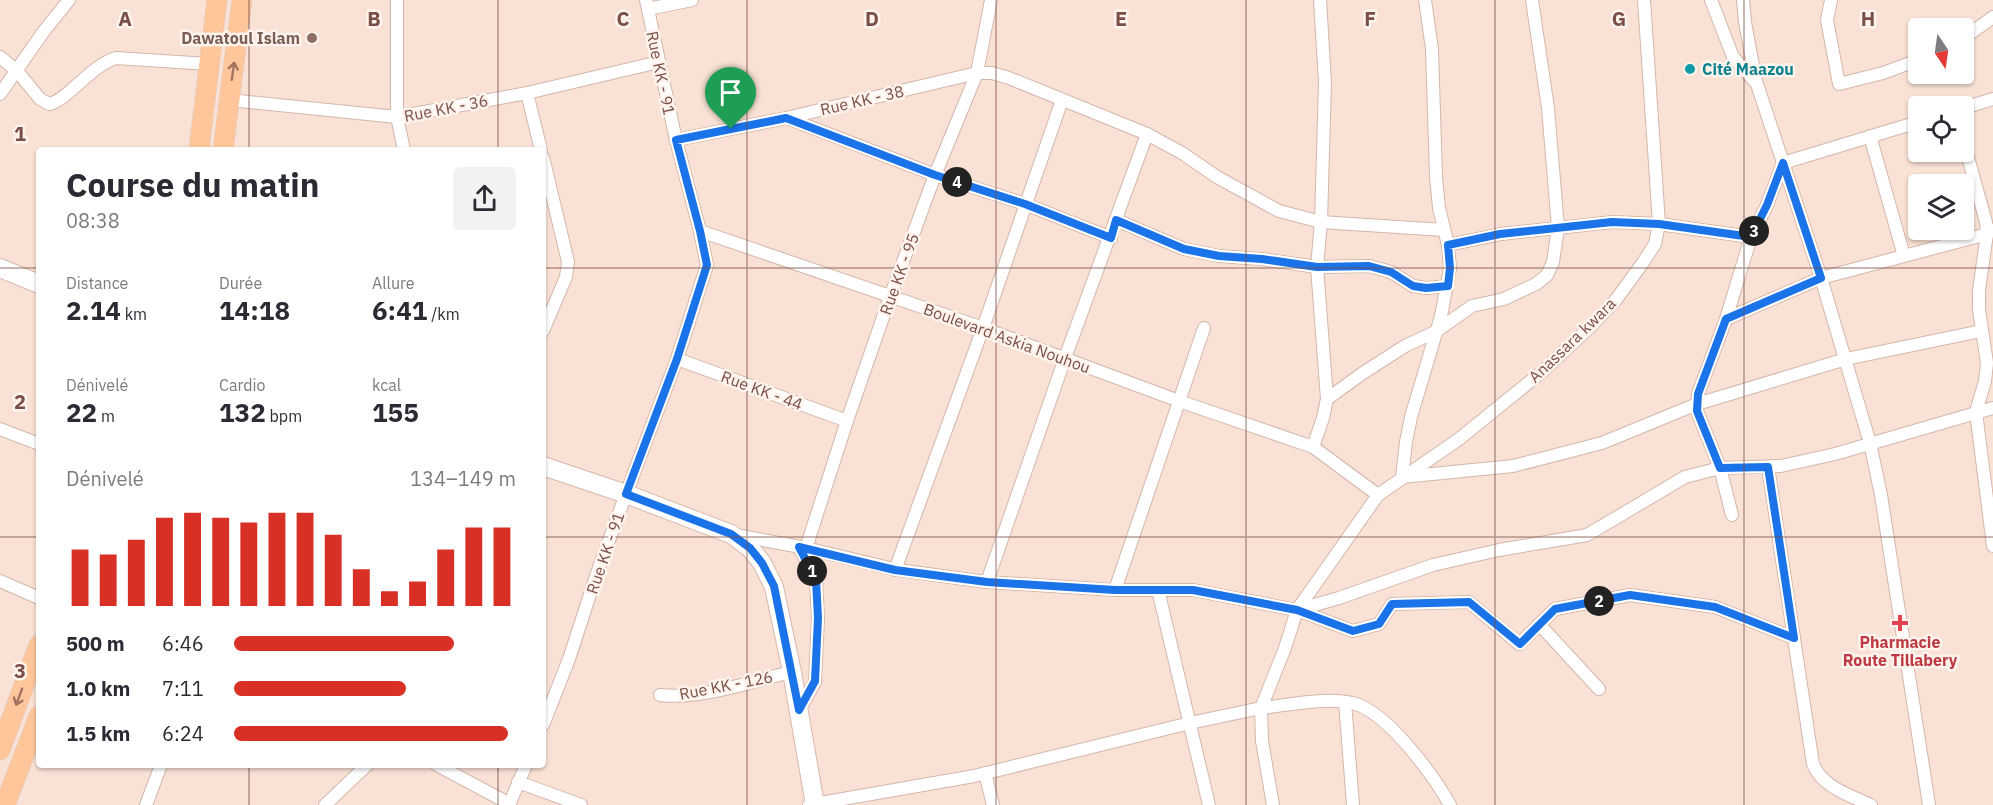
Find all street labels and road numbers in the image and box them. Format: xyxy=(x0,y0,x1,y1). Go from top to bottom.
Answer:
street label: Rue KK - 91 xyxy=(642,29,680,117)
street label: Rue KK - 38 xyxy=(818,81,906,119)
street label: Rue KK - 36 xyxy=(402,90,490,126)
street label: Rue KK - 95 xyxy=(875,230,923,318)
street label: Anassara kwara xyxy=(1524,293,1620,387)
street label: Boulevard Askia Nouhou xyxy=(921,299,1093,377)
street label: Rue KK - 44 xyxy=(718,366,806,414)
street label: Rue KK - 91 xyxy=(582,509,628,597)
street label: Rue KK - 126 xyxy=(678,666,774,704)

